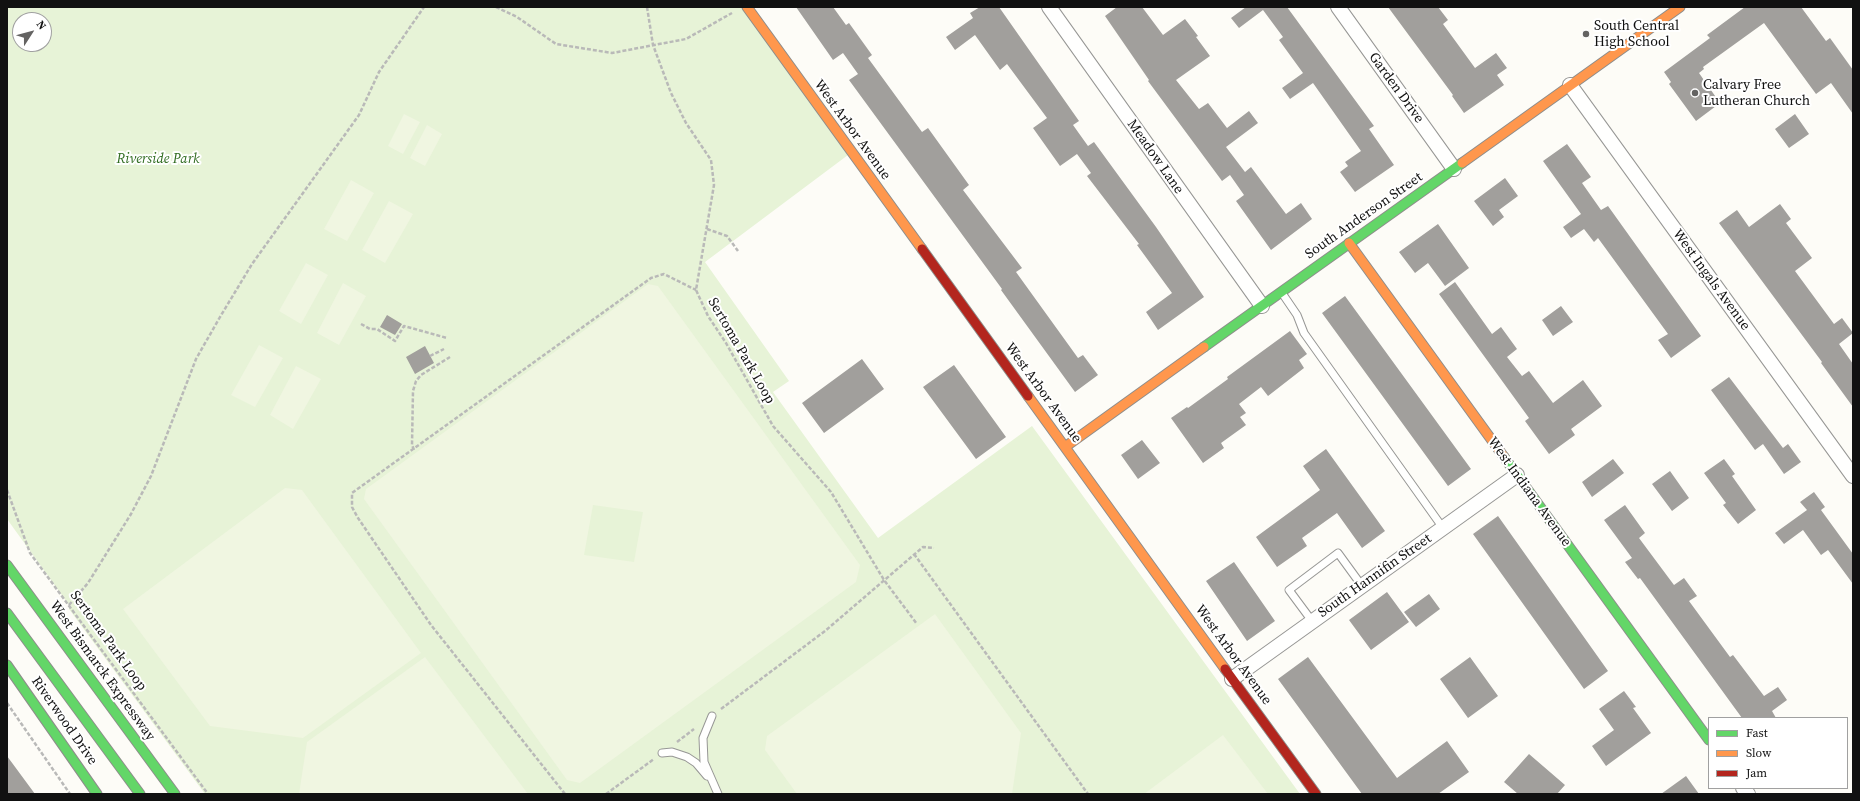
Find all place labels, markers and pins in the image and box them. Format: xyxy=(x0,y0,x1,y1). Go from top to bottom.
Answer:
place label: South Central High School xyxy=(1594,18,1679,50)
marker: South Central High School xyxy=(1581,29,1591,39)
place label: Calvary Free Lutheran Church xyxy=(1703,77,1810,110)
marker: Calvary Free Lutheran Church xyxy=(1690,88,1700,98)

